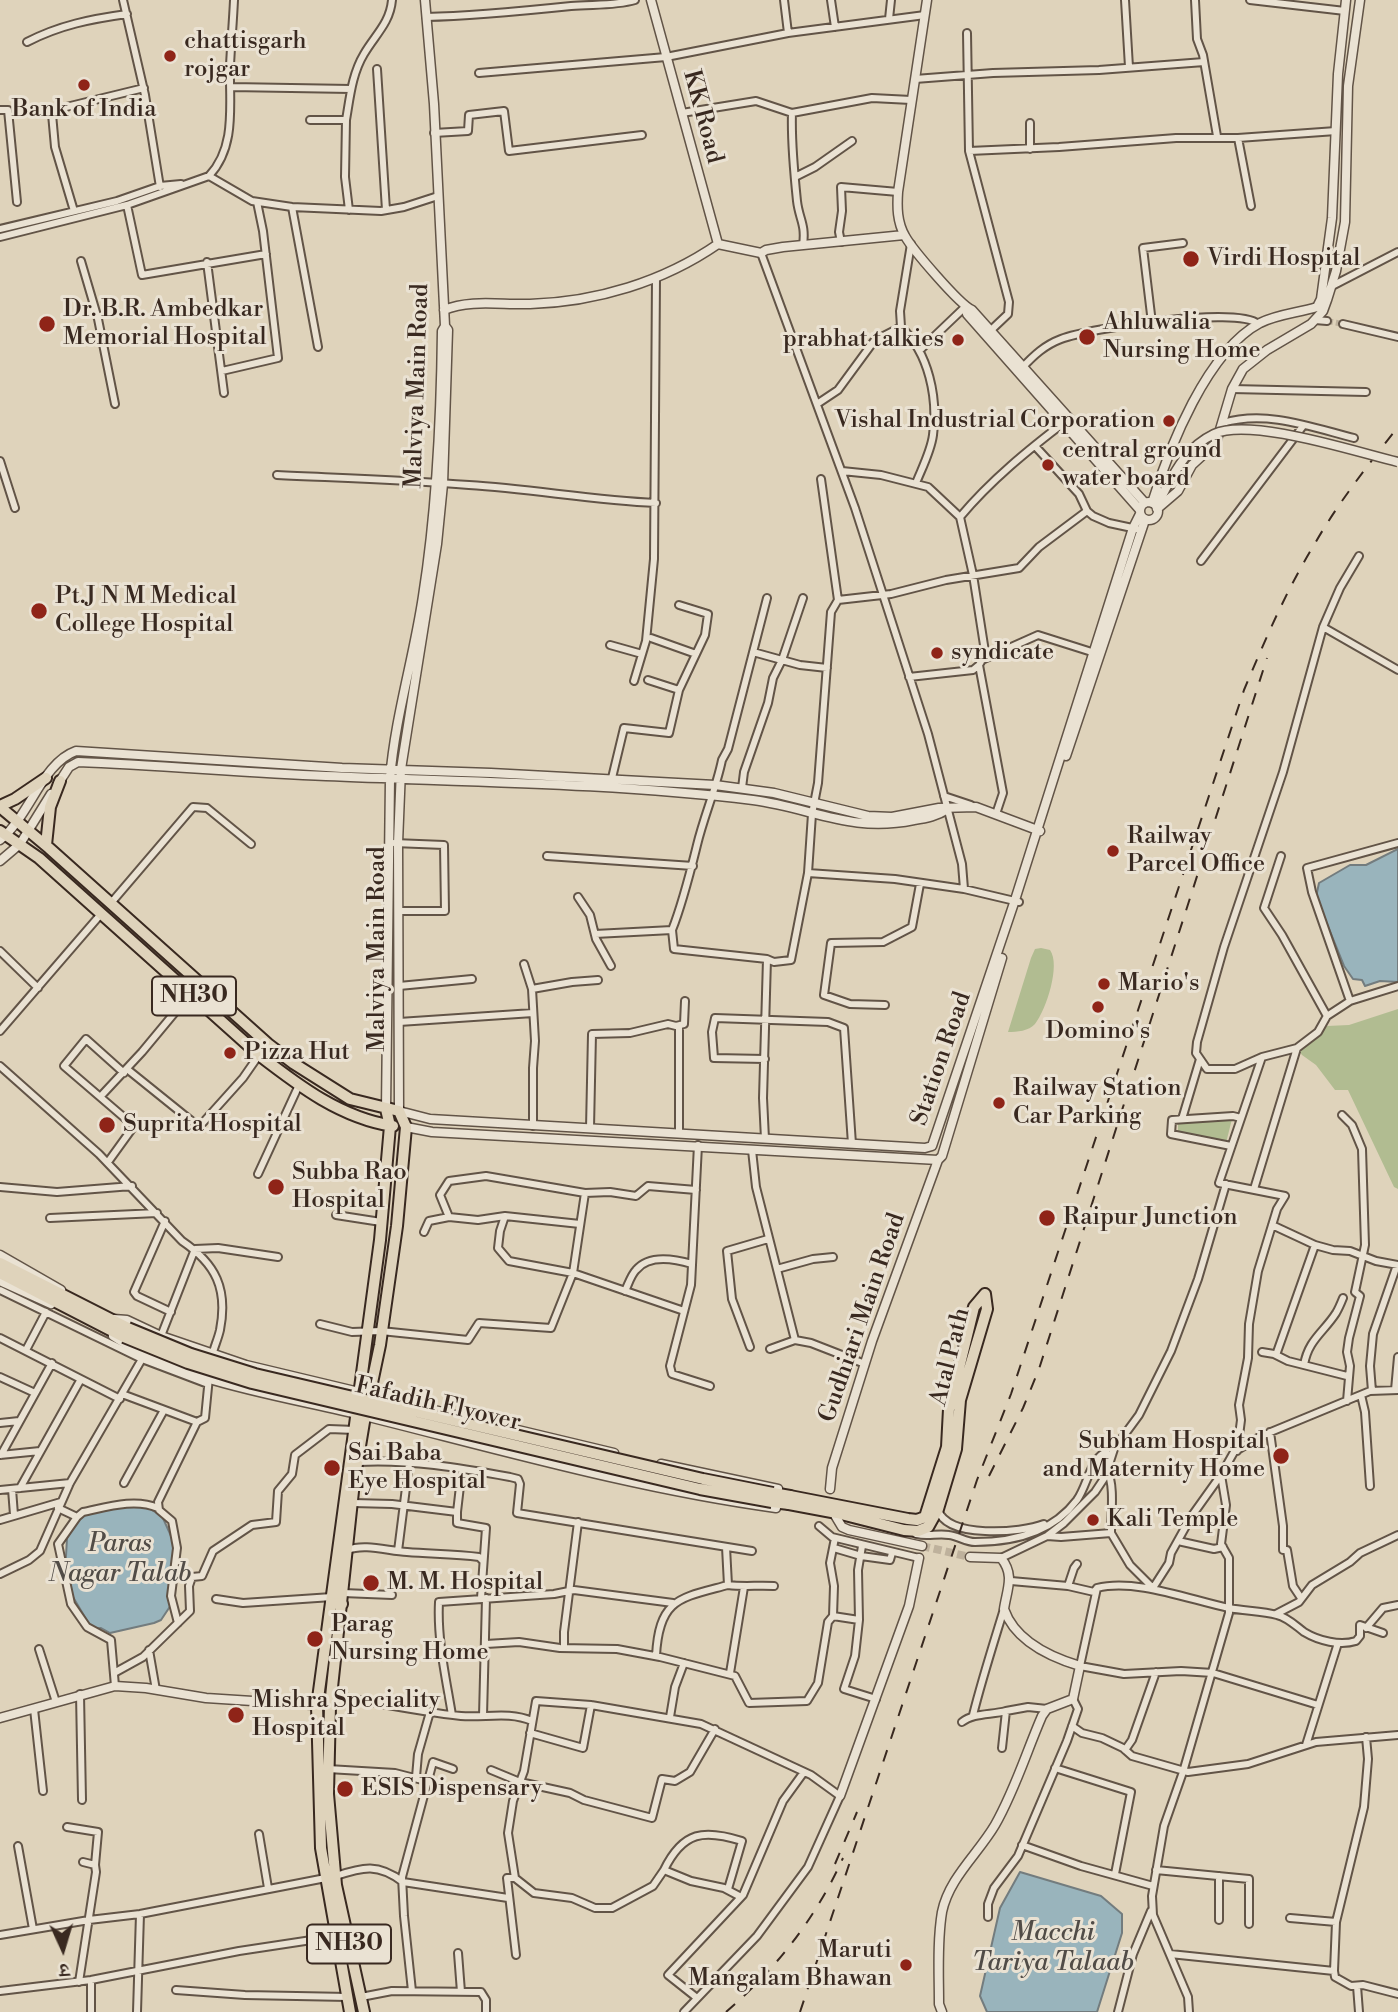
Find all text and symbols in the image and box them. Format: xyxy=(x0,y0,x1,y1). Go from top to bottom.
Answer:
place label: chattisgarh rojgar xyxy=(184,28,307,84)
marker: chattisgarh rojgar xyxy=(162,48,178,64)
street label: KK Road xyxy=(676,67,728,167)
marker: Bank of India xyxy=(76,77,92,93)
place label: Bank of India xyxy=(12,96,156,124)
place label: Virdi Hospital xyxy=(1207,245,1360,273)
marker: Virdi Hospital xyxy=(1181,249,1201,269)
street label: Malviya Main Road xyxy=(400,283,436,489)
place label: Dr. B.R. Ambedkar Memorial Hospital xyxy=(63,296,267,352)
place label: Ahluwalia Nursing Home xyxy=(1103,309,1261,365)
marker: Dr. B.R. Ambedkar Memorial Hospital xyxy=(37,314,57,334)
place label: prabhat talkies xyxy=(783,326,944,354)
marker: Ahluwalia Nursing Home xyxy=(1077,327,1097,347)
marker: prabhat talkies xyxy=(950,332,966,348)
place label: Vishal Industrial Corporation xyxy=(834,407,1155,435)
marker: Vishal Industrial Corporation xyxy=(1161,413,1177,429)
place label: central ground water board xyxy=(1062,437,1222,493)
marker: central ground water board xyxy=(1040,457,1056,473)
place label: Pt.J N M Medical College Hospital xyxy=(55,583,237,639)
marker: Pt.J N M Medical College Hospital xyxy=(29,601,49,621)
place label: syndicate xyxy=(951,639,1054,667)
marker: syndicate xyxy=(929,645,945,661)
place label: Railway Parcel Office xyxy=(1127,823,1265,879)
marker: Railway Parcel Office xyxy=(1105,843,1121,859)
street label: Malviya Main Road xyxy=(364,846,392,1052)
place label: Mario's xyxy=(1118,970,1200,998)
road number: NH30 xyxy=(152,976,236,1015)
marker: Mario's xyxy=(1096,976,1112,992)
street label: Station Road xyxy=(906,988,978,1130)
marker: Domino's xyxy=(1090,999,1106,1015)
place label: Domino's xyxy=(1046,1018,1150,1046)
place label: Pizza Hut xyxy=(244,1039,350,1067)
marker: Pizza Hut xyxy=(222,1045,238,1061)
place label: Railway Station Car Parking xyxy=(1013,1075,1182,1131)
marker: Railway Station Car Parking xyxy=(991,1095,1007,1111)
place label: Suprita Hospital xyxy=(123,1111,302,1139)
marker: Suprita Hospital xyxy=(97,1115,117,1135)
place label: Subba Rao Hospital xyxy=(292,1159,407,1215)
marker: Subba Rao Hospital xyxy=(266,1177,286,1197)
place label: Raipur Junction xyxy=(1063,1204,1238,1232)
marker: Raipur Junction xyxy=(1037,1208,1057,1228)
street label: Gudhiari Main Road xyxy=(814,1210,912,1426)
street label: Atal Path xyxy=(925,1305,977,1409)
street label: Fafadih Flyover xyxy=(352,1372,524,1438)
place label: Subham Hospital and Maternity Home xyxy=(1043,1428,1265,1484)
place label: Sai Baba Eye Hospital xyxy=(348,1440,486,1496)
marker: Subham Hospital and Maternity Home xyxy=(1271,1446,1291,1466)
marker: Sai Baba Eye Hospital xyxy=(322,1458,342,1478)
place label: Kali Temple xyxy=(1107,1506,1238,1534)
marker: Kali Temple xyxy=(1085,1512,1101,1528)
water label: Paras Nagar Talab xyxy=(48,1529,192,1590)
place label: M. M. Hospital xyxy=(387,1569,543,1597)
marker: M. M. Hospital xyxy=(361,1573,381,1593)
place label: Parag Nursing Home xyxy=(331,1611,489,1667)
marker: Parag Nursing Home xyxy=(305,1629,325,1649)
place label: Mishra Speciality Hospital xyxy=(252,1687,440,1743)
marker: Mishra Speciality Hospital xyxy=(226,1705,246,1725)
place label: ESIS Dispensary xyxy=(361,1775,542,1803)
marker: ESIS Dispensary xyxy=(335,1779,355,1799)
north arrow xyxy=(28,1914,98,1984)
water label: Macchi Tariya Talaab xyxy=(972,1918,1134,1980)
road number: NH30 xyxy=(307,1924,391,1964)
place label: Maruti Mangalam Bhawan xyxy=(688,1937,892,1993)
marker: Maruti Mangalam Bhawan xyxy=(898,1957,914,1973)
text: उ xyxy=(59,1958,70,1982)

